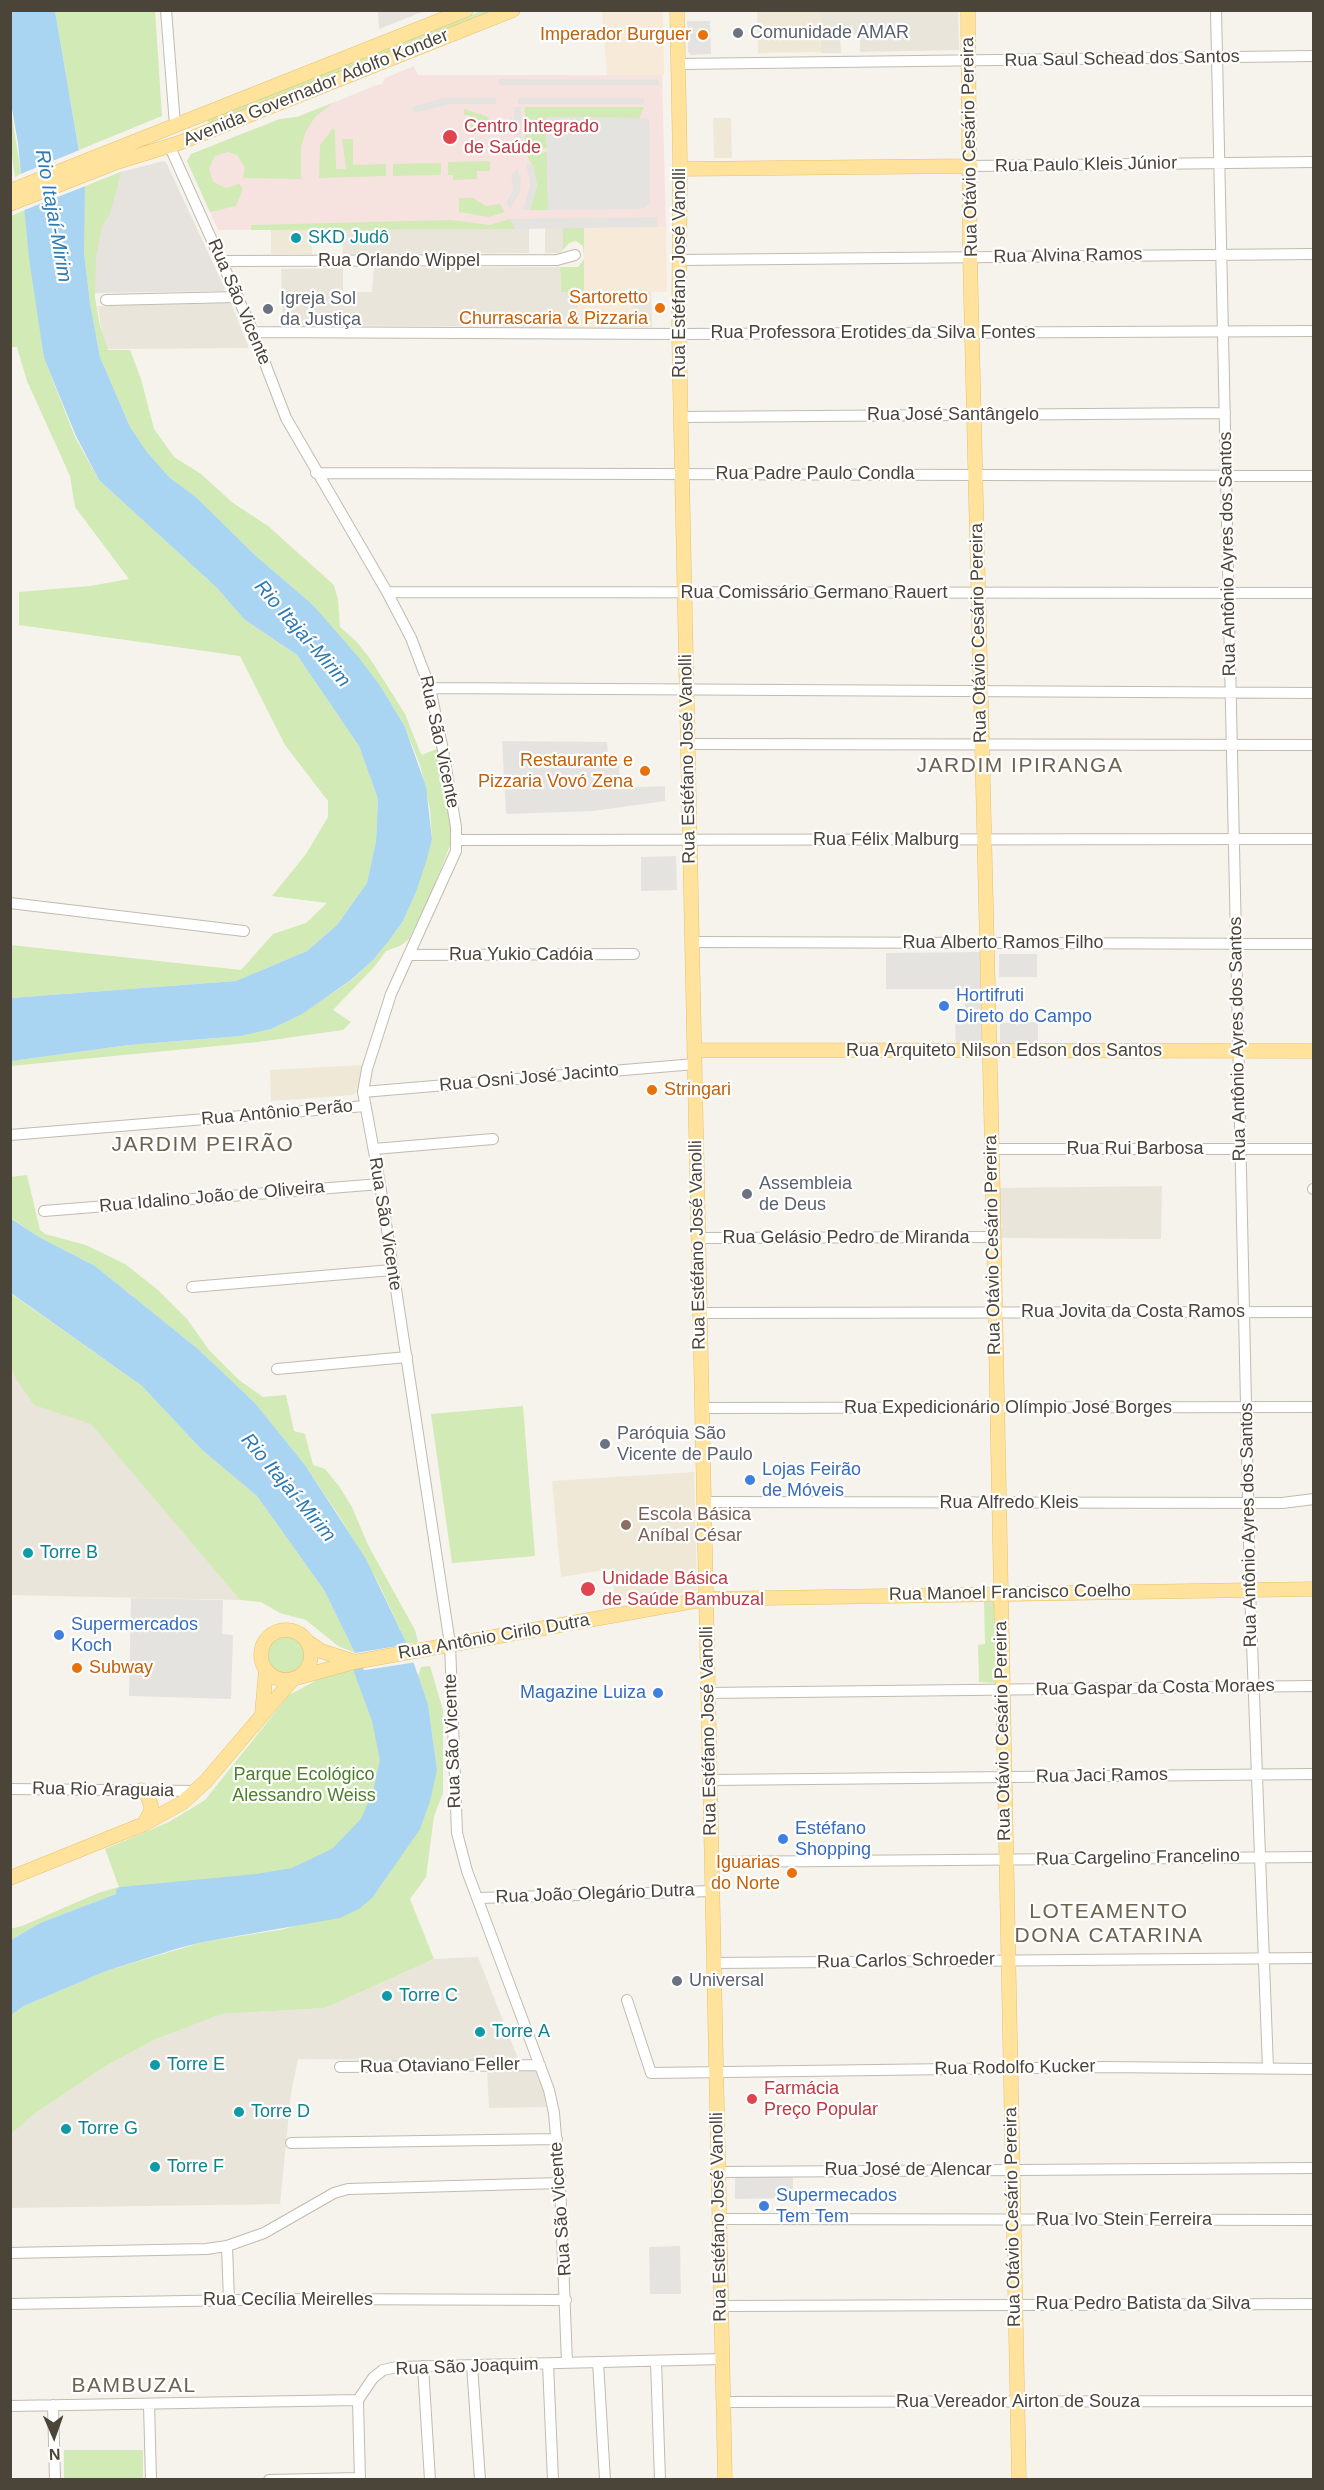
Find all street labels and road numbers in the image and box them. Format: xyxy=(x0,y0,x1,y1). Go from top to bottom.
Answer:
street label: Avenida Governador Adolfo Konder xyxy=(180,25,452,151)
street label: Rua Otávio Cesário Pereira xyxy=(957,37,983,257)
street label: Rua Saul Schead dos Santos xyxy=(1004,46,1240,72)
street label: Rua Paulo Kleis Júnior xyxy=(995,153,1177,177)
street label: Rua Estéfano José Vanolli xyxy=(669,168,691,378)
street label: Rua São Vicente xyxy=(203,236,275,368)
street label: Rua Alvina Ramos xyxy=(993,244,1143,268)
street label: Rua Orlando Wippel xyxy=(318,250,480,272)
street label: Rua Professora Erotides da Silva Fontes xyxy=(710,322,1036,344)
street label: Rua José Santângelo xyxy=(867,404,1039,426)
street label: Rua Antônio Ayres dos Santos xyxy=(1215,431,1241,677)
street label: Rua Padre Paulo Condla xyxy=(715,463,915,485)
street label: Rua Otávio Cesário Pereira xyxy=(966,523,992,743)
street label: Rua Comissário Germano Rauert xyxy=(680,582,948,604)
street label: Rua Estéfano José Vanolli xyxy=(675,654,701,864)
street label: Rua São Vicente xyxy=(414,674,464,810)
street label: Rua Félix Malburg xyxy=(813,829,959,851)
street label: Rua Antônio Ayres dos Santos xyxy=(1225,916,1251,1162)
street label: Rua Alberto Ramos Filho xyxy=(902,932,1104,954)
street label: Rua Yukio Cadóia xyxy=(449,944,593,966)
street label: Rua Arquiteto Nilson Edson dos Santos xyxy=(846,1040,1162,1062)
street label: Rua Osni José Jacinto xyxy=(438,1059,620,1097)
street label: Rua Antônio Perão xyxy=(200,1096,354,1130)
street label: Rua Otávio Cesário Pereira xyxy=(980,1135,1006,1355)
street label: Rua Rui Barbosa xyxy=(1066,1138,1204,1160)
street label: Rua Estéfano José Vanolli xyxy=(685,1140,711,1350)
street label: Rua São Vicente xyxy=(364,1156,406,1292)
street label: Rua Idalino João de Oliveira xyxy=(98,1176,326,1218)
street label: Rua Gelásio Pedro de Miranda xyxy=(722,1227,970,1249)
street label: Rua Jovita da Costa Ramos xyxy=(1021,1301,1245,1323)
street label: Rua Expedicionário Olímpio José Borges xyxy=(844,1397,1172,1419)
street label: Rua Antônio Ayres dos Santos xyxy=(1236,1402,1262,1648)
street label: Rua Alfredo Kleis xyxy=(939,1492,1079,1514)
street label: Rua Manoel Francisco Coelho xyxy=(889,1580,1131,1606)
street label: Rua Antônio Cirilo Dutra xyxy=(397,1610,591,1664)
street label: Rua Otávio Cesário Pereira xyxy=(990,1621,1016,1841)
street label: Rua Estéfano José Vanolli xyxy=(696,1626,722,1836)
street label: Rua São Vicente xyxy=(440,1673,466,1809)
street label: Rua Gaspar da Costa Moraes xyxy=(1035,1675,1275,1701)
street label: Rua Jaci Ramos xyxy=(1036,1764,1168,1788)
street label: Rua Rio Araguaia xyxy=(32,1778,174,1802)
street label: Rua Cargelino Francelino xyxy=(1036,1845,1240,1871)
street label: Rua João Olegário Dutra xyxy=(495,1880,695,1908)
street label: Rua Carlos Schroeder xyxy=(817,1949,995,1973)
street label: Rua Otaviano Feller xyxy=(360,2054,520,2078)
street label: Rua Rodolfo Kucker xyxy=(934,2056,1096,2080)
street label: Rua Otávio Cesário Pereira xyxy=(1000,2107,1026,2327)
street label: Rua Estéfano José Vanolli xyxy=(706,2112,732,2322)
street label: Rua São Vicente xyxy=(546,2141,576,2277)
street label: Rua José de Alencar xyxy=(824,2159,992,2181)
street label: Rua Ivo Stein Ferreira xyxy=(1036,2209,1212,2231)
street label: Rua Cecília Meirelles xyxy=(203,2289,373,2311)
street label: Rua Pedro Batista da Silva xyxy=(1035,2293,1251,2315)
street label: Rua São Joaquim xyxy=(395,2354,539,2380)
street label: Rua Vereador Airton de Souza xyxy=(896,2391,1140,2413)

